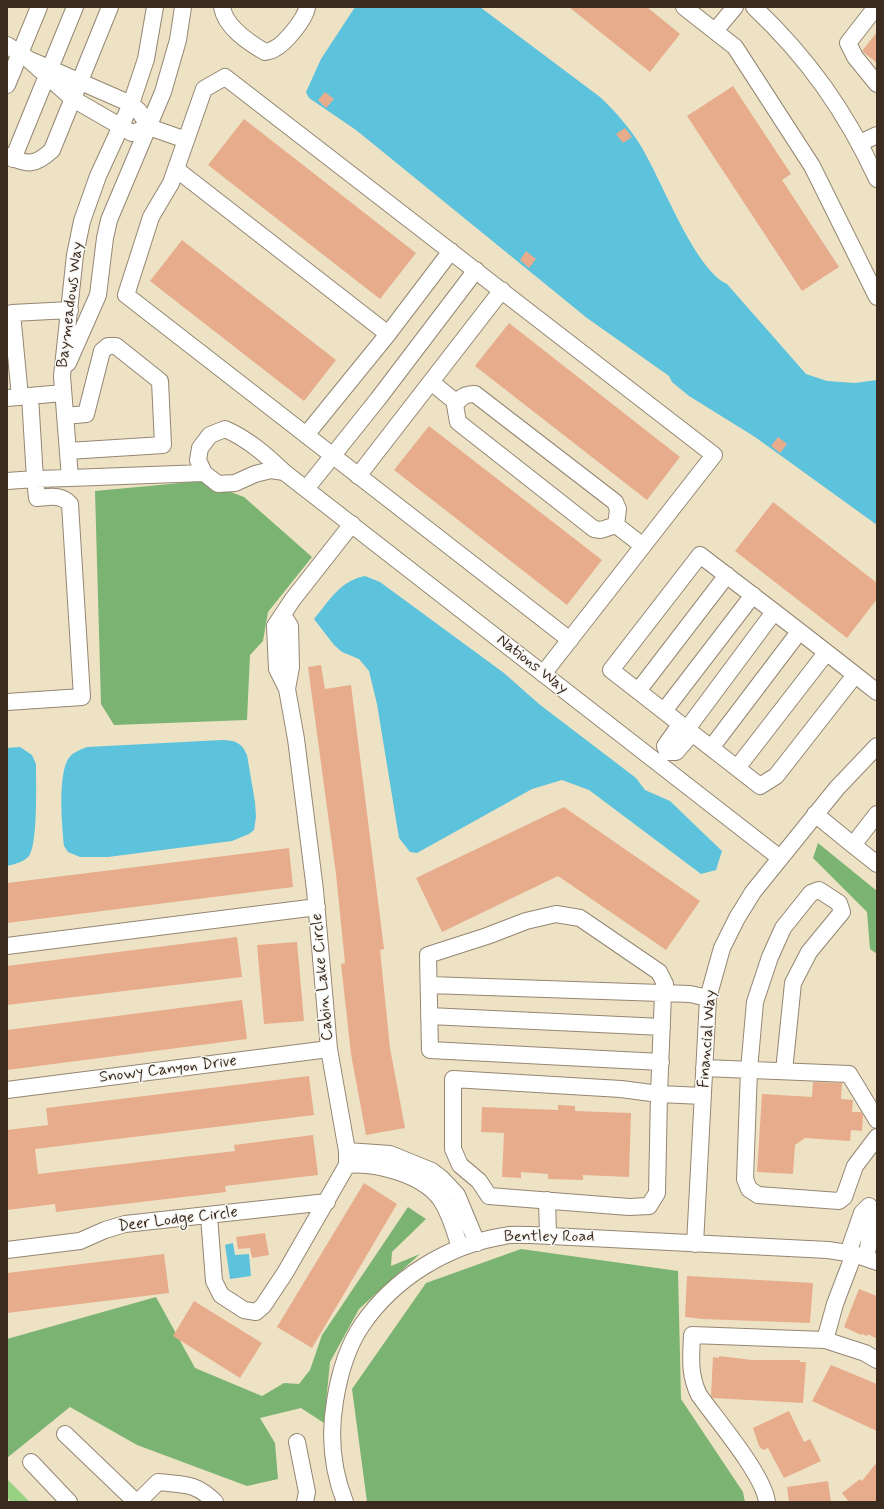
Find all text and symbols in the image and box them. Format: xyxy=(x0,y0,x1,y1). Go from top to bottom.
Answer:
street label: Baymeadows Way xyxy=(54,241,88,369)
street label: Nations Way xyxy=(492,631,572,699)
street label: Cabin Lake Circle xyxy=(308,912,338,1042)
street label: Financial Way xyxy=(695,989,721,1089)
street label: Snowy Canyon Drive xyxy=(98,1052,238,1088)
street label: Deer Lodge Circle xyxy=(117,1203,239,1237)
street label: Bentley Road xyxy=(504,1228,594,1248)

